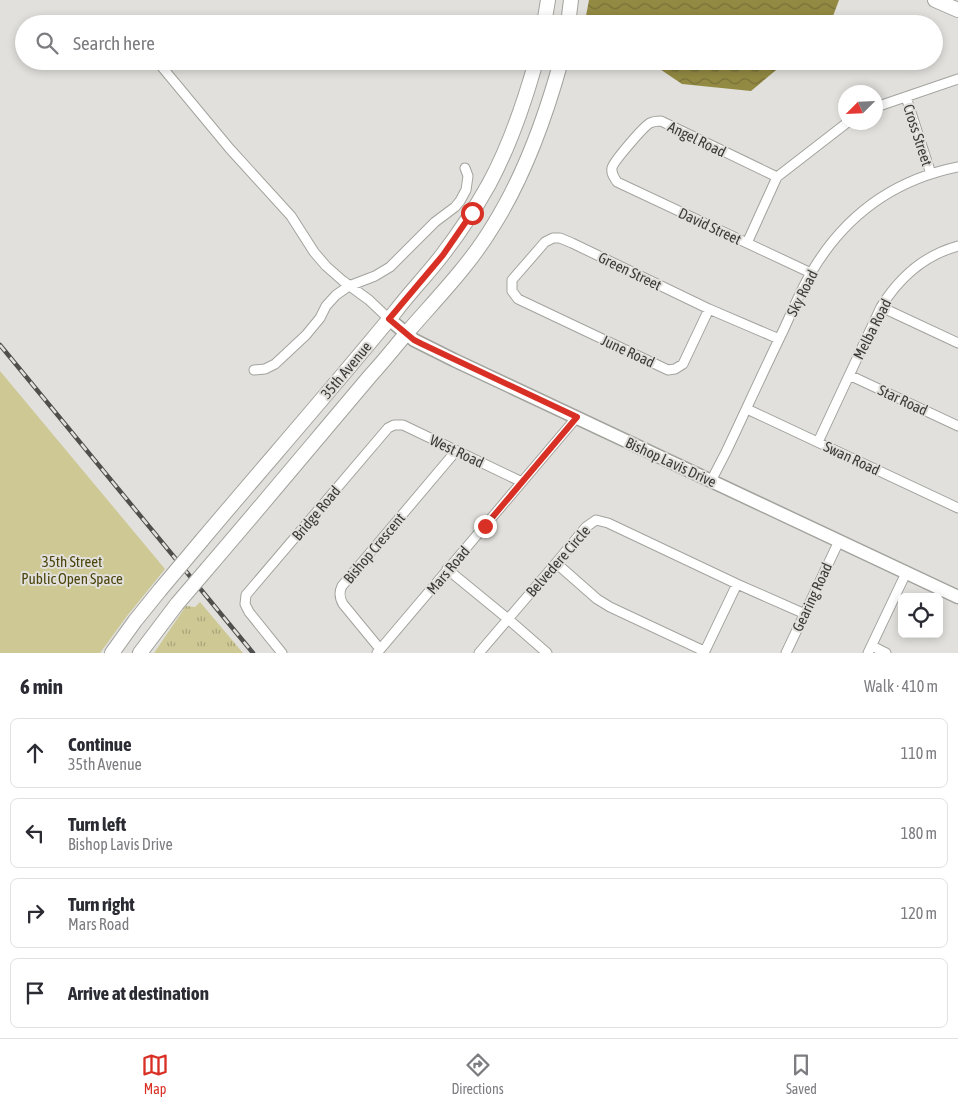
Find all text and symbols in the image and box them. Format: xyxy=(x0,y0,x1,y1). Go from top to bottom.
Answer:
search box xyxy=(15,15,943,70)
icon: search xyxy=(33,29,61,57)
text: Search here xyxy=(73,32,155,54)
north arrow xyxy=(838,85,883,130)
street label: Cross Street xyxy=(900,102,936,168)
street label: Angel Road xyxy=(665,118,729,160)
route start xyxy=(461,202,484,225)
street label: David Street xyxy=(676,204,744,248)
street label: Green Street xyxy=(596,248,664,294)
street label: Sky Road xyxy=(783,267,821,319)
street label: Melba Road xyxy=(850,296,894,362)
street label: June Road xyxy=(599,331,657,371)
street label: 35th Avenue xyxy=(317,338,375,402)
street label: Star Road xyxy=(876,381,930,419)
street label: West Road xyxy=(427,431,487,471)
street label: Bishop Lavis Drive xyxy=(623,434,719,491)
street label: Swan Road xyxy=(821,438,883,478)
street label: Bridge Road xyxy=(288,482,344,544)
street label: Bishop Crescent xyxy=(340,509,408,587)
route end xyxy=(474,515,497,538)
street label: Belvedere Circle xyxy=(523,522,594,600)
street label: Mars Road xyxy=(423,543,473,597)
park label: 35th Street Public Open Space xyxy=(21,553,123,587)
street label: Gearing Road xyxy=(789,560,835,634)
map controls xyxy=(898,593,943,638)
button: locate xyxy=(898,593,943,638)
text: 6 min xyxy=(20,674,63,698)
text: Walk · 410 m xyxy=(864,677,938,695)
text: Continue xyxy=(68,733,132,755)
icon: ahead xyxy=(21,739,49,767)
text: 110 m xyxy=(901,744,937,762)
text: 35th Avenue xyxy=(68,755,142,773)
text: Turn left xyxy=(68,813,126,835)
icon: left xyxy=(21,819,49,847)
text: 180 m xyxy=(901,824,937,842)
text: Bishop Lavis Drive xyxy=(68,835,173,853)
text: Turn right xyxy=(68,893,135,915)
icon: right xyxy=(21,899,49,927)
text: 120 m xyxy=(901,904,937,922)
text: Mars Road xyxy=(68,915,129,933)
icon: arrive xyxy=(21,979,49,1007)
text: Arrive at destination xyxy=(68,982,209,1004)
tab: Map xyxy=(141,1051,169,1097)
tab: Directions xyxy=(451,1051,504,1097)
tab: Saved xyxy=(786,1051,817,1097)

